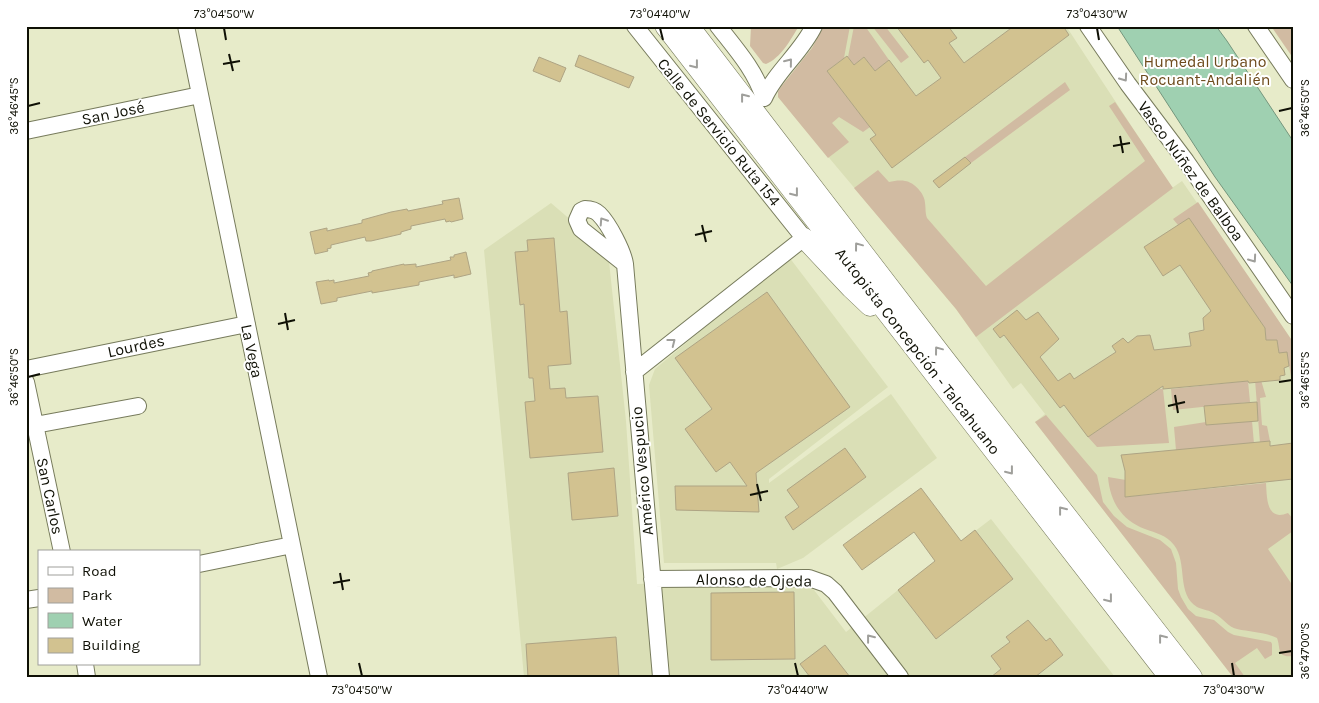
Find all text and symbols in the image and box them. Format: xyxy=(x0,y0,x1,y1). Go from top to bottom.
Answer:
text: 73°04'50"W xyxy=(194,7,255,21)
text: 73°04'40"W xyxy=(630,7,690,21)
text: 73°04'30"W xyxy=(1067,7,1128,21)
park label: Humedal Urbano Rocuant-Andalién xyxy=(1140,52,1270,89)
street label: Calle de Servicio Ruta 154 xyxy=(654,54,784,210)
one-way arrow xyxy=(690,59,698,68)
one-way arrow xyxy=(783,59,791,68)
one-way arrow xyxy=(1118,73,1127,82)
text: 36°46'45"S xyxy=(7,77,21,135)
text: 36°46'50"S xyxy=(1298,79,1312,137)
one-way arrow xyxy=(742,94,750,103)
street label: San José xyxy=(80,97,146,129)
street label: Vasco Núñez de Balboa xyxy=(1134,97,1248,245)
one-way arrow xyxy=(789,187,798,197)
one-way arrow xyxy=(600,217,610,226)
one-way arrow xyxy=(856,243,864,252)
street label: Autopista Concepción - Talcahuano xyxy=(831,244,1005,458)
one-way arrow xyxy=(1247,253,1256,263)
street label: La Vega xyxy=(237,322,267,380)
street label: Lourdes xyxy=(106,331,166,361)
one-way arrow xyxy=(666,339,676,348)
one-way arrow xyxy=(936,347,944,356)
text: 36°46'50"S xyxy=(7,348,21,406)
text: 36°46'55"S xyxy=(1298,351,1312,409)
street label: Américo Vespucio xyxy=(627,406,657,536)
street label: San Carlos xyxy=(33,456,67,536)
one-way arrow xyxy=(1004,465,1013,475)
one-way arrow xyxy=(1060,507,1068,516)
legend xyxy=(38,550,200,666)
text: Road xyxy=(82,562,117,580)
street label: Alonso de Ojeda xyxy=(696,569,812,591)
text: Park xyxy=(82,586,112,604)
one-way arrow xyxy=(1104,593,1112,602)
text: Water xyxy=(82,612,123,630)
text: 36°47'00"S xyxy=(1298,622,1312,680)
one-way arrow xyxy=(868,635,876,644)
one-way arrow xyxy=(1160,635,1168,644)
text: Building xyxy=(82,636,140,654)
text: 73°04'50"W xyxy=(332,683,393,697)
text: 73°04'40"W xyxy=(768,683,828,697)
text: 73°04'30"W xyxy=(1204,683,1265,697)

